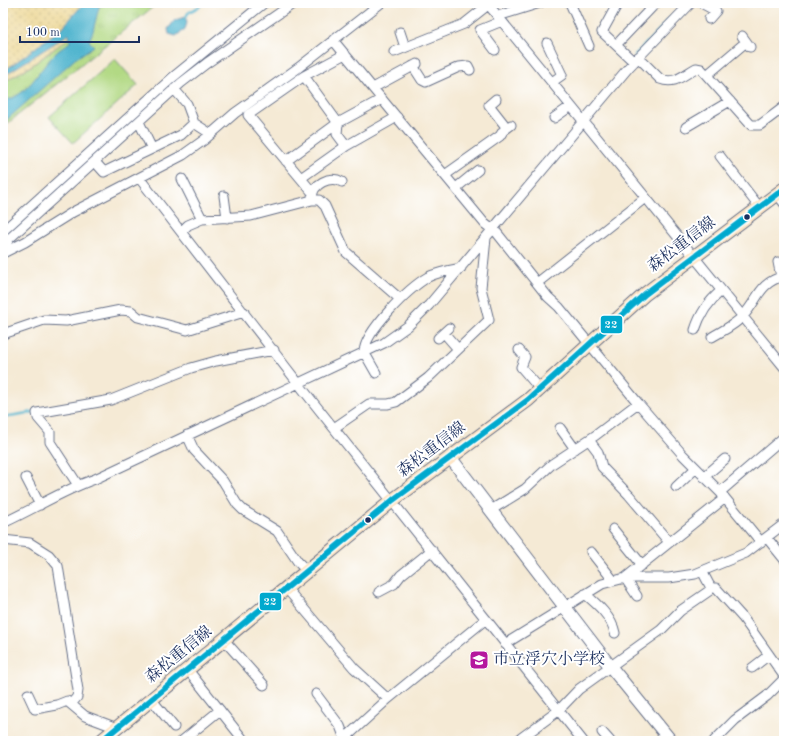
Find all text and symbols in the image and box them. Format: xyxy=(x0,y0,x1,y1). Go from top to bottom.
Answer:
scale bar xyxy=(20,18,139,44)
text: 100 m xyxy=(26,27,60,39)
unlabelled marker xyxy=(742,212,752,222)
street label: 森松重信線 xyxy=(644,213,719,275)
line badge: 22 xyxy=(600,315,623,334)
text: 22 xyxy=(605,320,617,331)
street label: 森松重信線 xyxy=(394,418,469,480)
unlabelled marker xyxy=(363,515,373,525)
line badge: 22 xyxy=(259,592,282,611)
text: 22 xyxy=(264,597,276,608)
street label: 森松重信線 xyxy=(142,622,215,686)
school or university icon: 市立浮穴小学校 xyxy=(468,649,490,671)
place label: 市立浮穴小学校 xyxy=(493,650,605,668)

